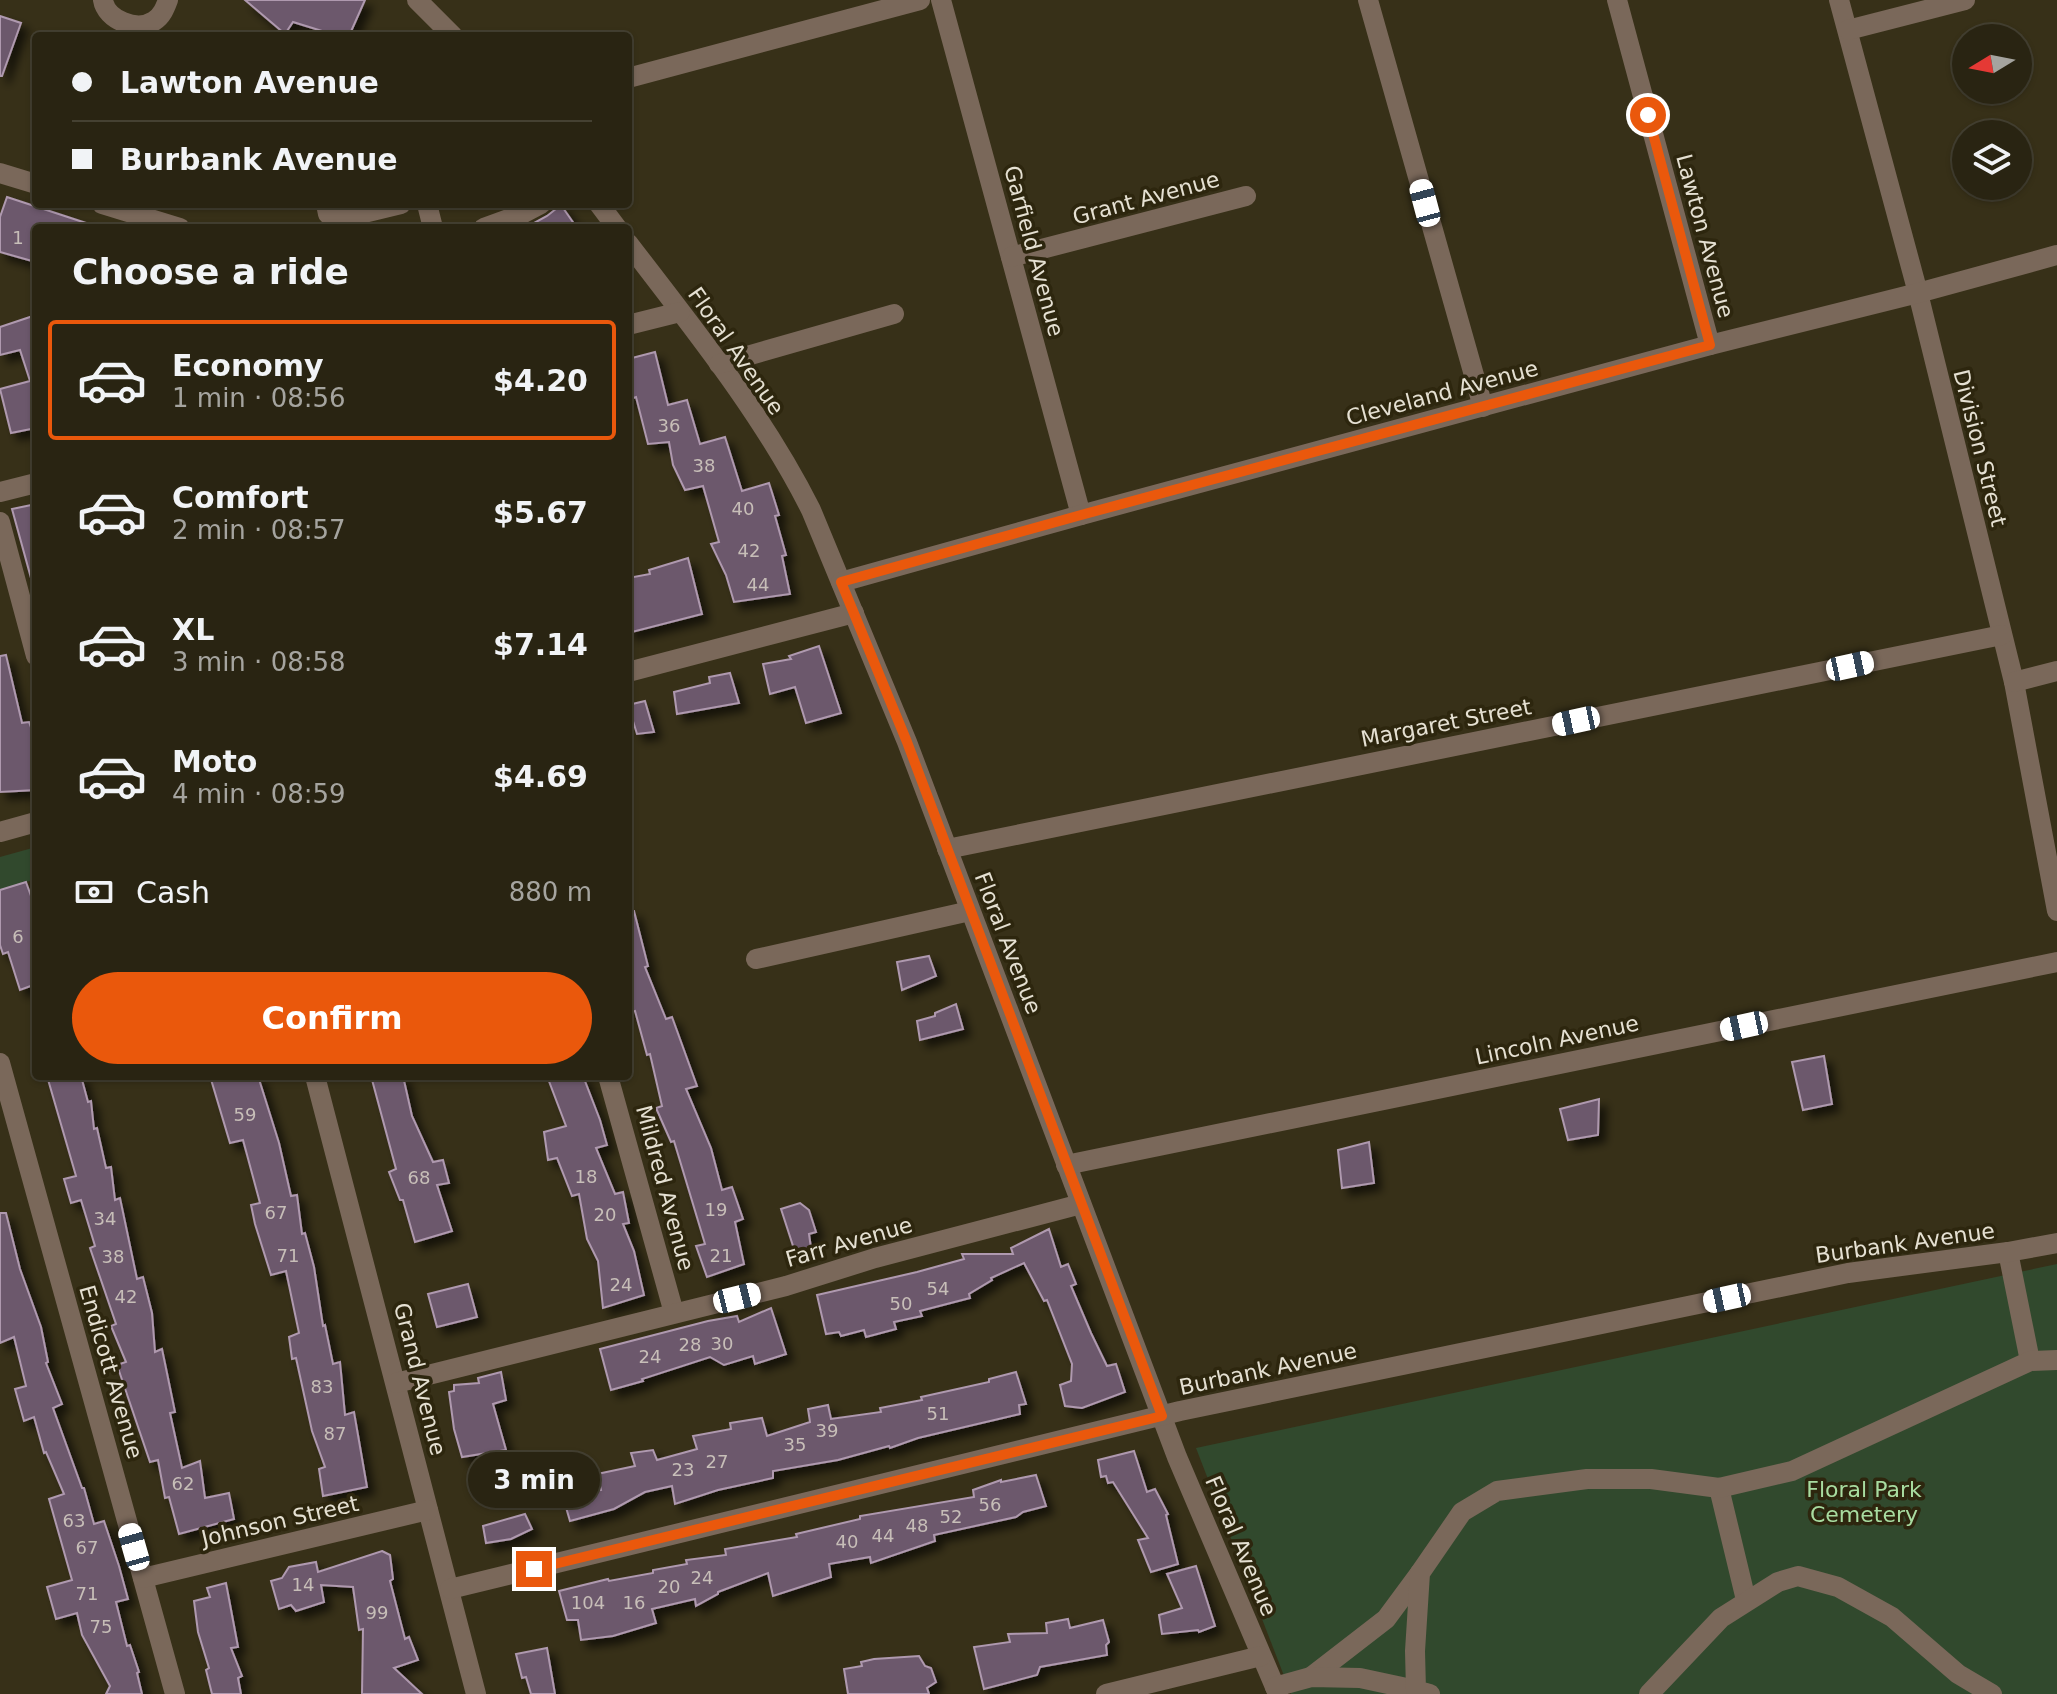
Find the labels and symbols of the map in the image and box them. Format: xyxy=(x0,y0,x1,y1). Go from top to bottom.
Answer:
north arrow xyxy=(1952,24,2032,104)
route start xyxy=(1630,97,1666,133)
street label: Lawton Avenue xyxy=(1671,151,1739,321)
street label: Garfield Avenue xyxy=(999,163,1069,339)
street label: Grant Avenue xyxy=(1070,166,1222,230)
car xyxy=(1407,177,1443,229)
house number: 1 xyxy=(12,227,24,248)
street label: Floral Avenue xyxy=(683,283,789,419)
street label: Cleveland Avenue xyxy=(1343,355,1541,431)
street label: Division Street xyxy=(1948,367,2012,529)
house number: 36 xyxy=(658,415,680,436)
house number: 38 xyxy=(693,455,715,476)
house number: 40 xyxy=(732,498,754,519)
house number: 42 xyxy=(738,540,760,561)
house number: 44 xyxy=(747,574,769,595)
car xyxy=(1824,649,1876,683)
street label: Margaret Street xyxy=(1359,694,1534,752)
car xyxy=(1550,704,1602,738)
street label: Floral Avenue xyxy=(970,869,1046,1017)
house number: 6 xyxy=(12,926,24,947)
car xyxy=(1718,1009,1770,1043)
street label: Lincoln Avenue xyxy=(1473,1010,1641,1070)
street label: Mildred Avenue xyxy=(631,1103,699,1273)
house number: 59 xyxy=(234,1104,256,1125)
house number: 18 xyxy=(575,1166,597,1187)
house number: 68 xyxy=(408,1167,430,1188)
house number: 19 xyxy=(705,1199,727,1220)
house number: 67 xyxy=(265,1202,287,1223)
house number: 20 xyxy=(594,1204,616,1225)
house number: 34 xyxy=(94,1208,116,1229)
street label: Farr Avenue xyxy=(783,1212,915,1272)
street label: Burbank Avenue xyxy=(1814,1218,1996,1268)
house number: 71 xyxy=(277,1245,299,1266)
house number: 21 xyxy=(710,1245,732,1266)
house number: 38 xyxy=(102,1246,124,1267)
house number: 24 xyxy=(610,1274,632,1295)
house number: 54 xyxy=(927,1278,949,1299)
car xyxy=(711,1281,763,1315)
car xyxy=(1701,1281,1753,1315)
street label: Endicott Avenue xyxy=(74,1282,148,1462)
house number: 42 xyxy=(115,1286,137,1307)
house number: 50 xyxy=(890,1293,912,1314)
street label: Grand Avenue xyxy=(389,1300,451,1458)
house number: 30 xyxy=(711,1333,733,1354)
house number: 28 xyxy=(679,1334,701,1355)
street label: Burbank Avenue xyxy=(1177,1338,1359,1400)
house number: 24 xyxy=(639,1346,661,1367)
house number: 83 xyxy=(311,1376,333,1397)
house number: 51 xyxy=(927,1403,949,1424)
house number: 39 xyxy=(816,1420,838,1441)
house number: 87 xyxy=(324,1423,346,1444)
house number: 35 xyxy=(784,1434,806,1455)
house number: 27 xyxy=(706,1451,728,1472)
callout: 3 min xyxy=(468,1453,600,1509)
house number: 23 xyxy=(672,1459,694,1480)
street label: Floral Avenue xyxy=(1200,1472,1282,1620)
house number: 62 xyxy=(172,1473,194,1494)
park label: Floral Park Cemetery xyxy=(1806,1477,1922,1527)
street label: Johnson Street xyxy=(197,1491,361,1552)
house number: 56 xyxy=(979,1494,1001,1515)
house number: 52 xyxy=(940,1506,962,1527)
house number: 63 xyxy=(63,1510,85,1531)
house number: 48 xyxy=(906,1515,928,1536)
car xyxy=(116,1521,152,1573)
house number: 44 xyxy=(872,1525,894,1546)
house number: 40 xyxy=(836,1531,858,1552)
house number: 67 xyxy=(76,1537,98,1558)
route end xyxy=(516,1551,552,1587)
house number: 24 xyxy=(691,1567,713,1588)
house number: 14 xyxy=(292,1574,314,1595)
house number: 20 xyxy=(658,1576,680,1597)
house number: 71 xyxy=(76,1583,98,1604)
house number: 104 xyxy=(571,1592,605,1613)
house number: 16 xyxy=(623,1592,645,1613)
house number: 99 xyxy=(366,1602,388,1623)
house number: 75 xyxy=(90,1616,112,1637)

